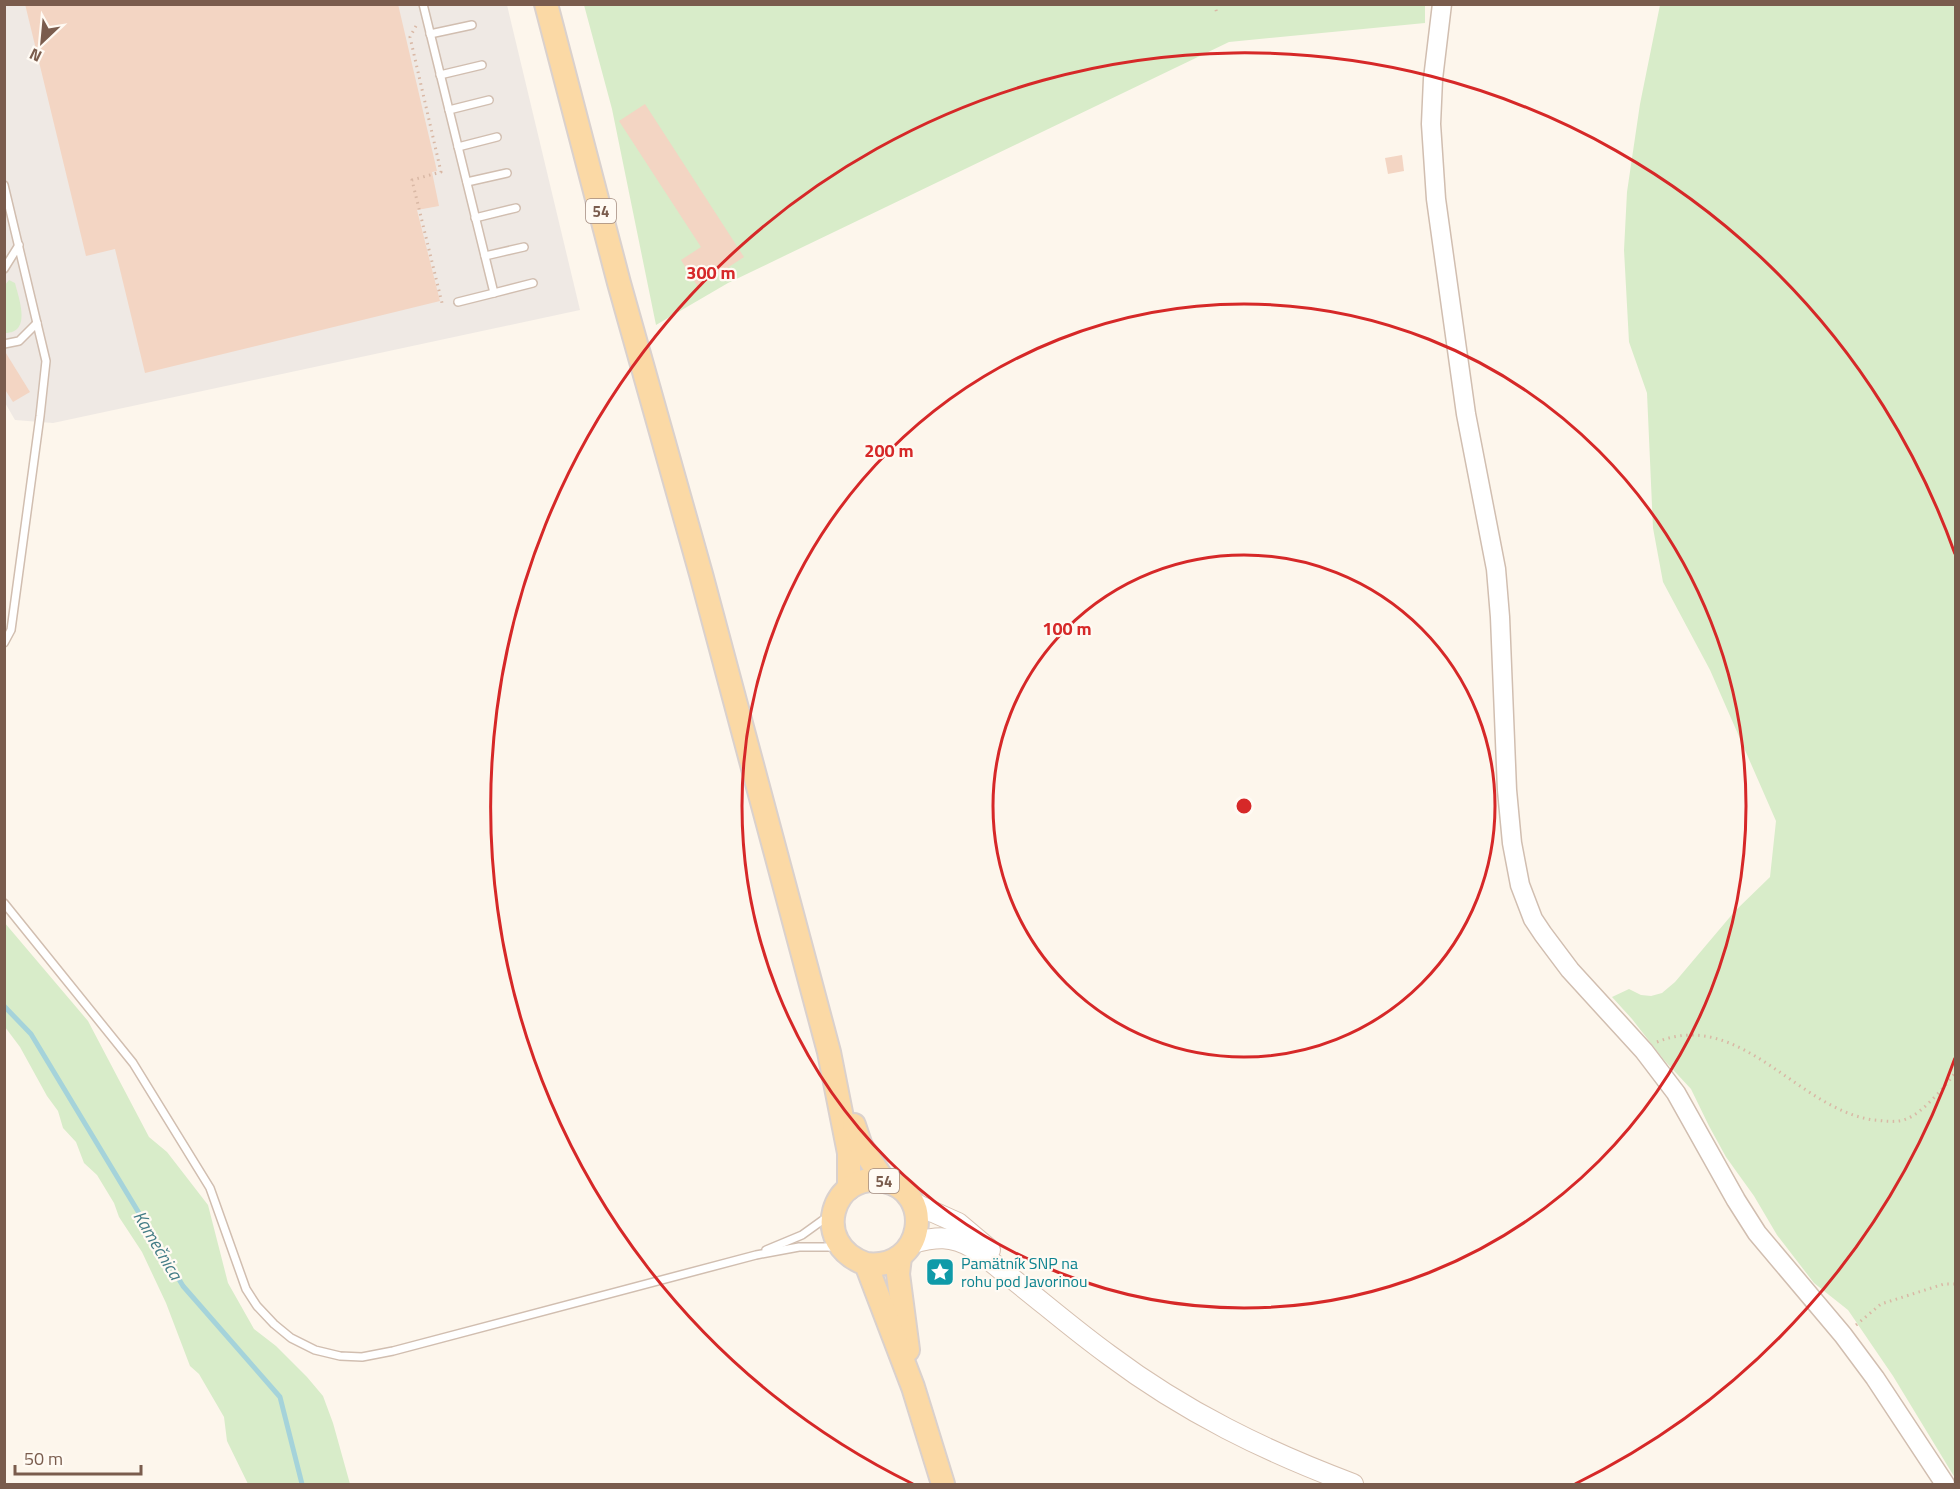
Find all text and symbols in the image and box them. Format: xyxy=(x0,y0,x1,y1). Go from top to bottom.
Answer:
north arrow xyxy=(12,12,72,72)
text: N xyxy=(25,42,46,69)
road number: 54 xyxy=(586,199,616,223)
text: 300 m xyxy=(686,259,736,286)
text: 200 m xyxy=(864,437,914,464)
text: 100 m xyxy=(1042,615,1092,642)
centre of rings xyxy=(1234,796,1254,816)
road number: 54 xyxy=(869,1169,899,1193)
water label: Kamečnica xyxy=(127,1205,190,1286)
place label: Pamätník SNP na rohu pod Javorinou xyxy=(961,1251,1087,1293)
place icon: Pamätník SNP na rohu pod Javorinou xyxy=(924,1256,956,1288)
scale bar xyxy=(15,1438,141,1476)
text: 50 m xyxy=(24,1445,63,1472)

